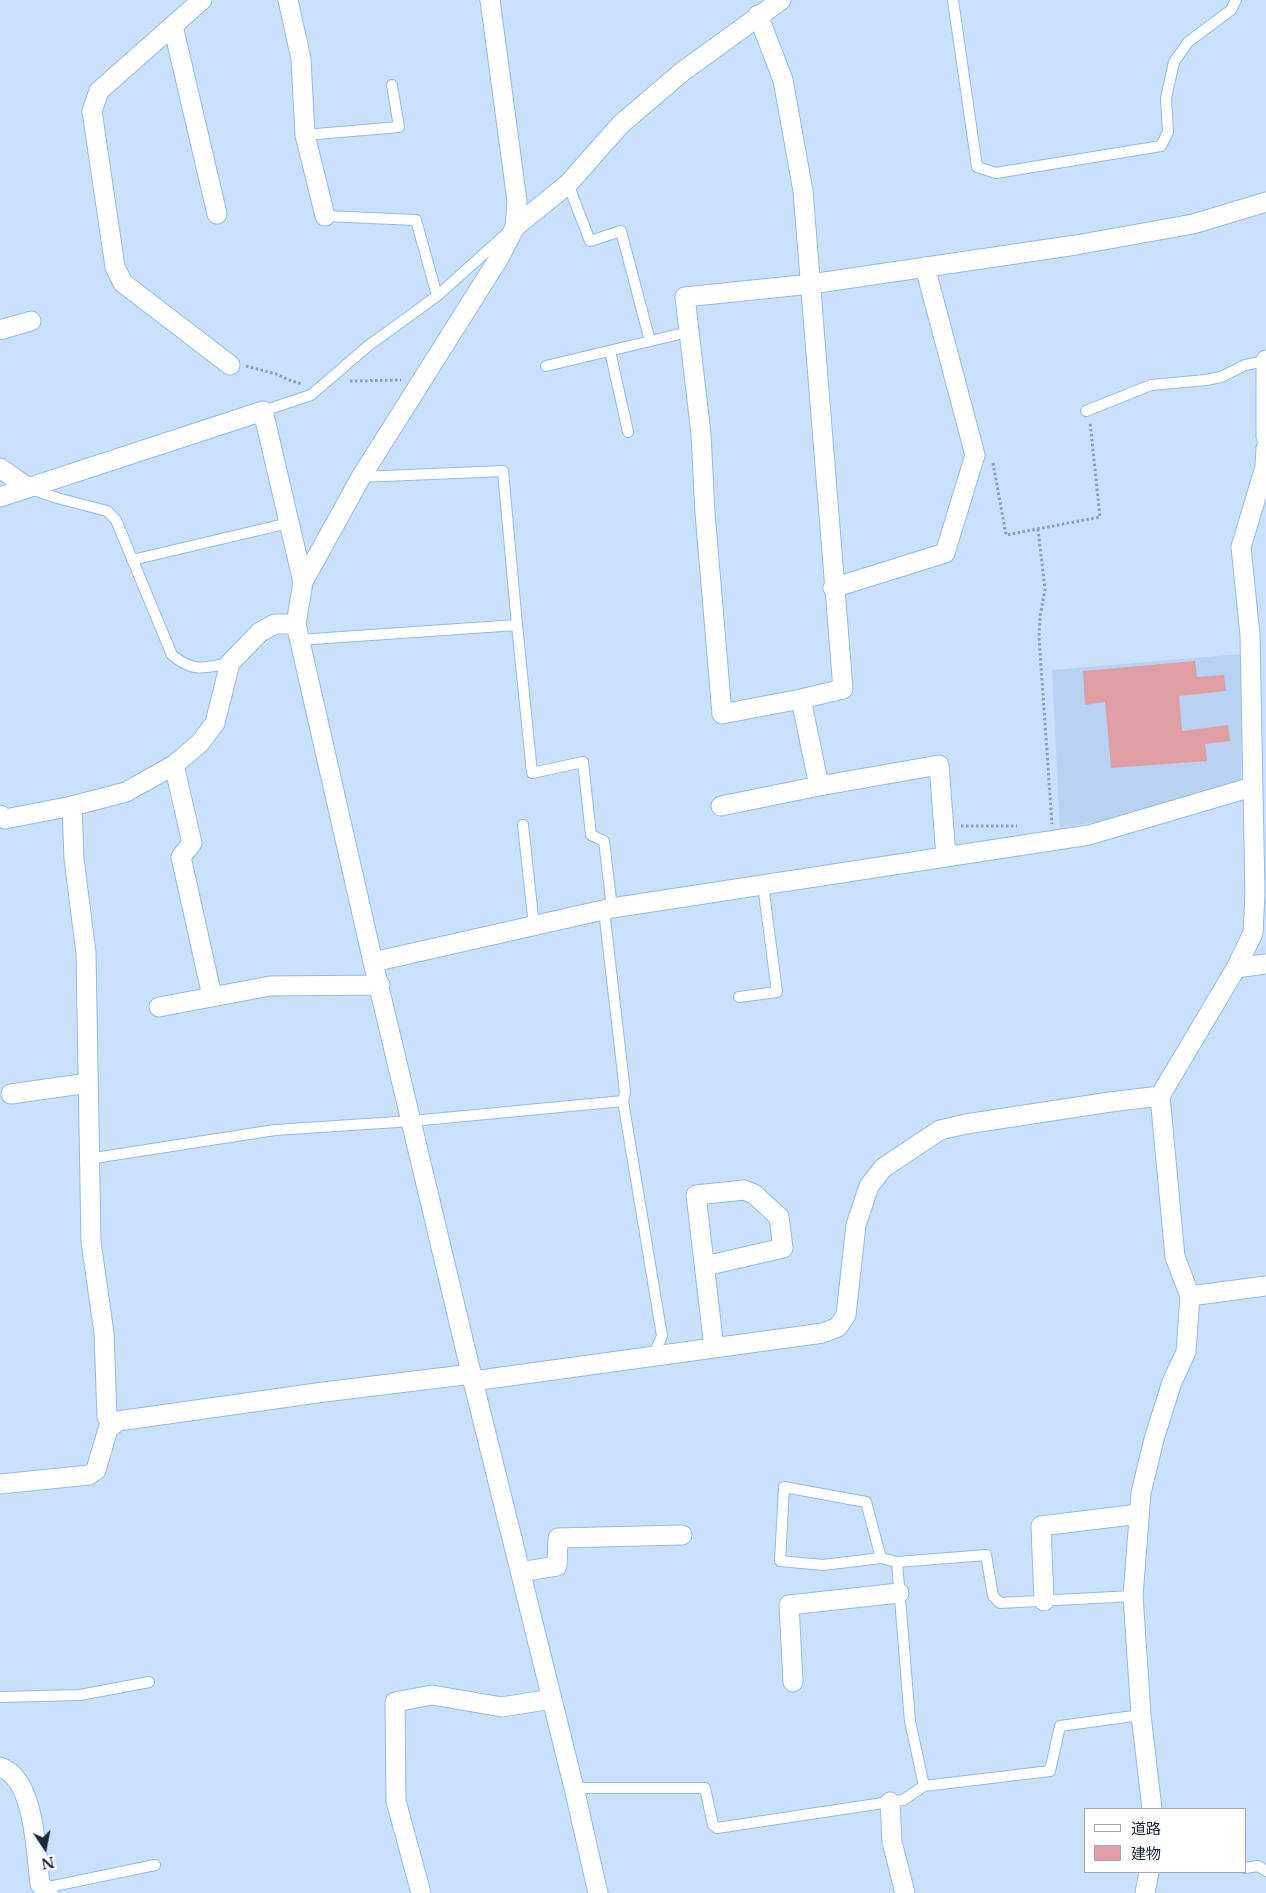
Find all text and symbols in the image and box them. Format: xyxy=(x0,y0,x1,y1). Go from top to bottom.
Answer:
legend xyxy=(1084,1808,1246,1873)
text: 道路 xyxy=(1131,1819,1161,1838)
north arrow xyxy=(20,1823,70,1873)
text: 建物 xyxy=(1131,1844,1161,1863)
text: N xyxy=(40,1853,56,1873)

